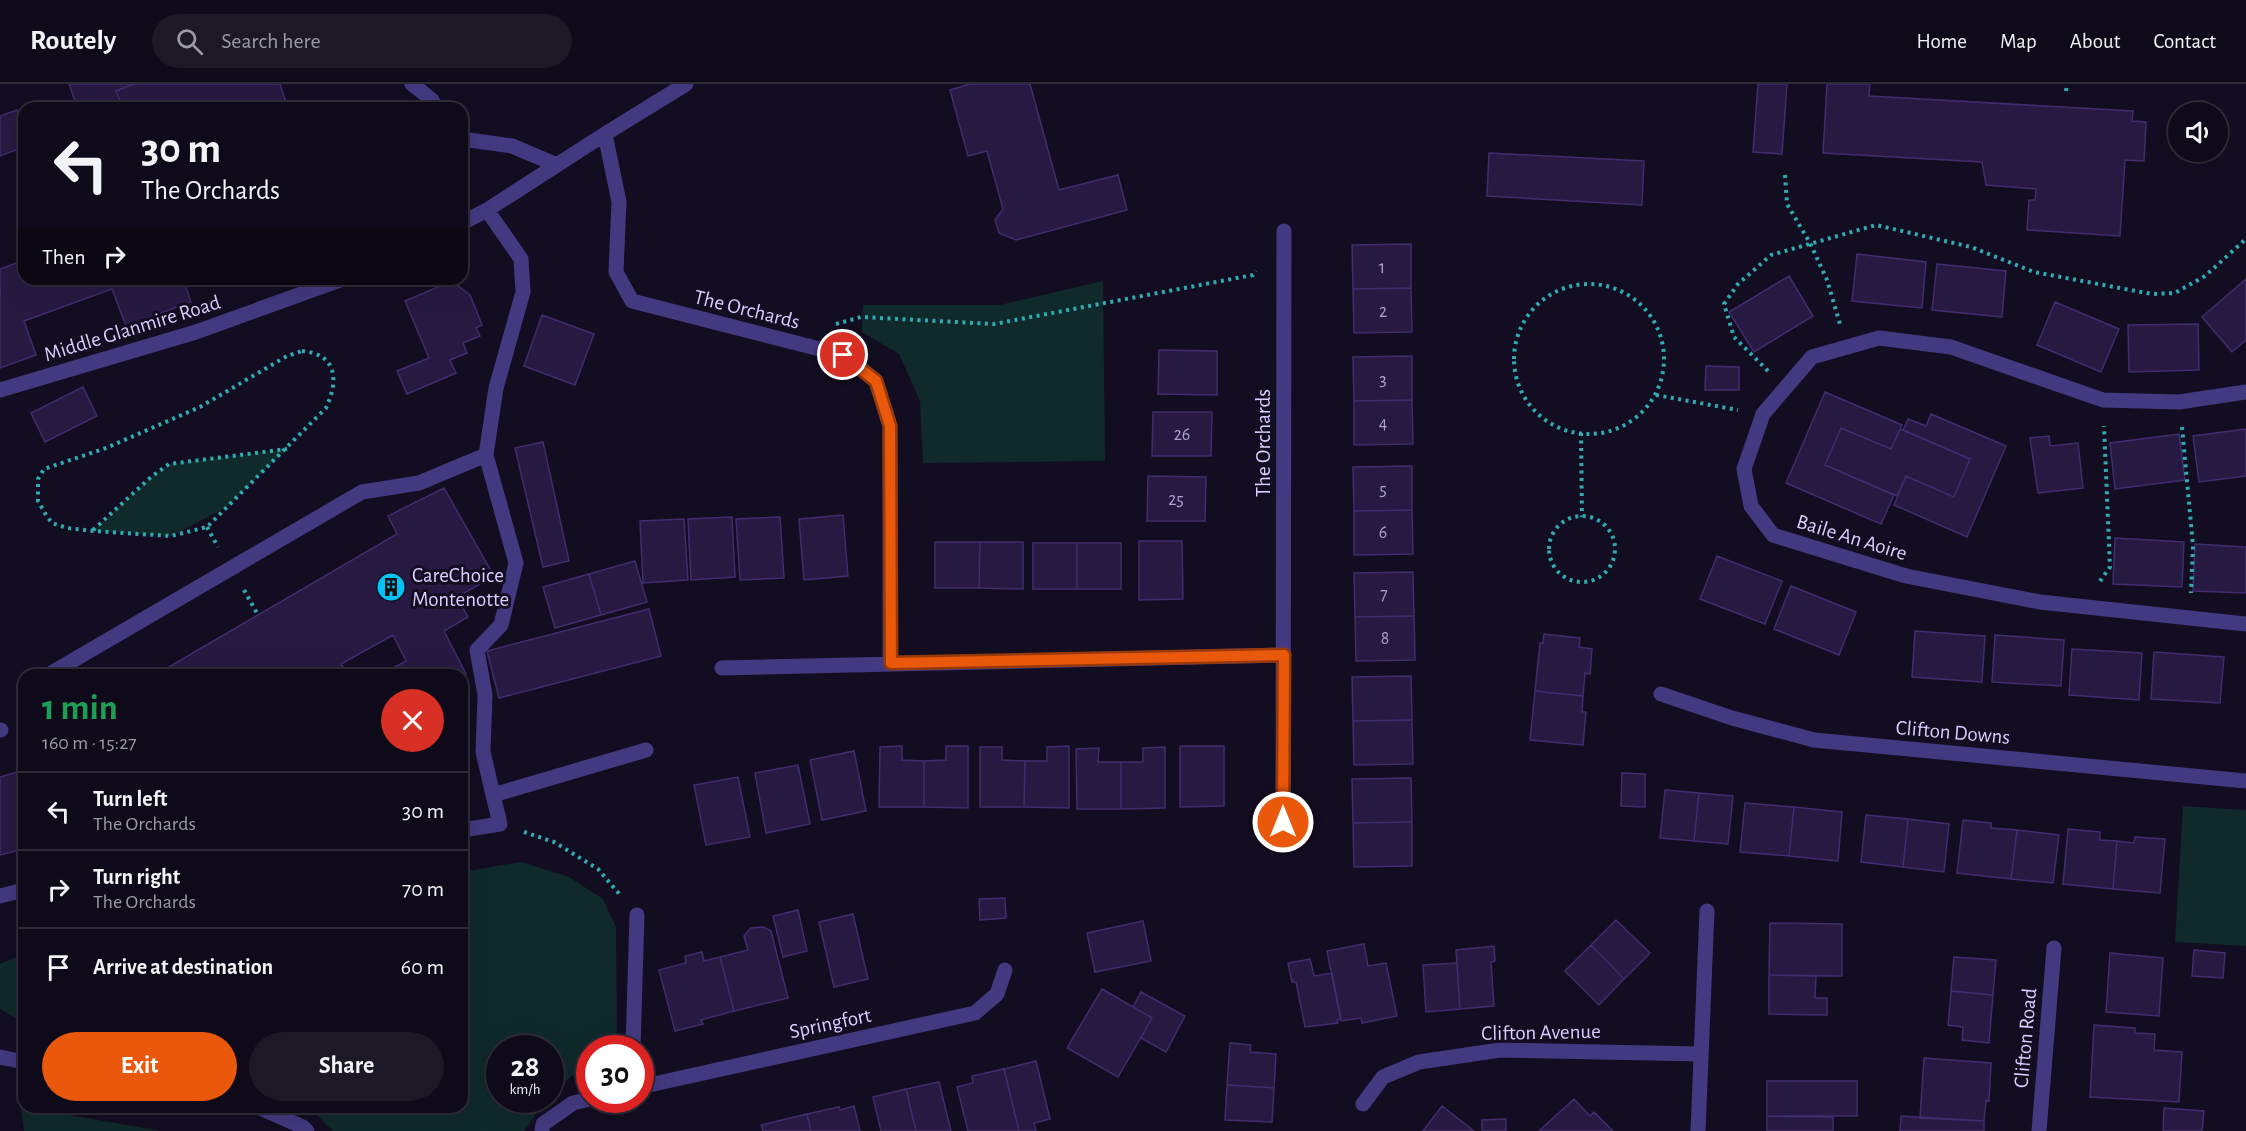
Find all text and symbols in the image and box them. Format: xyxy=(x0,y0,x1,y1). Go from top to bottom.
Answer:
search box xyxy=(152,14,572,68)
icon: search xyxy=(173,25,206,58)
text: Routely xyxy=(30,27,116,55)
text: Search here xyxy=(221,30,321,52)
text: Home xyxy=(1916,31,1967,52)
text: Map xyxy=(2000,31,2037,52)
text: About xyxy=(2070,31,2120,52)
text: Contact xyxy=(2153,31,2216,52)
map controls xyxy=(2168,102,2228,162)
button: sound xyxy=(2168,102,2228,162)
icon: left xyxy=(42,126,120,204)
text: 30 m xyxy=(141,128,221,170)
text: The Orchards xyxy=(141,177,280,204)
icon: right xyxy=(98,240,131,273)
text: Then xyxy=(42,246,86,268)
house number: 1 xyxy=(1379,259,1385,277)
street label: The Orchards xyxy=(692,286,802,333)
street label: Middle Glanmire Road xyxy=(42,292,223,365)
house number: 2 xyxy=(1379,303,1387,321)
pin xyxy=(817,329,868,380)
icon: arrive xyxy=(826,338,859,371)
house number: 3 xyxy=(1379,371,1387,389)
street label: The Orchards xyxy=(1253,389,1274,497)
house number: 4 xyxy=(1379,415,1388,433)
house number: 26 xyxy=(1174,426,1190,444)
house number: 5 xyxy=(1379,481,1387,499)
house number: 25 xyxy=(1168,491,1184,509)
street label: Baile An Aoire xyxy=(1794,511,1910,564)
house number: 6 xyxy=(1379,524,1387,542)
place label: CareChoice Montenotte xyxy=(412,565,509,610)
building icon: CareChoice Montenotte xyxy=(375,571,407,603)
house number: 7 xyxy=(1380,586,1388,604)
house number: 8 xyxy=(1381,630,1389,648)
button: close xyxy=(381,689,444,752)
text: 1 min xyxy=(42,690,118,726)
street label: Clifton Downs xyxy=(1895,717,2011,748)
text: 160 m · 15:27 xyxy=(42,733,137,753)
text: Turn left xyxy=(93,788,167,810)
position arrow xyxy=(1251,790,1315,854)
icon: left xyxy=(42,795,75,828)
text: 30 m xyxy=(402,800,444,822)
text: The Orchards xyxy=(93,814,196,834)
text: Turn right xyxy=(93,866,180,888)
icon: right xyxy=(42,873,75,906)
text: 70 m xyxy=(402,878,444,900)
text: The Orchards xyxy=(93,892,196,912)
icon: arrive xyxy=(42,951,75,984)
text: Arrive at destination xyxy=(93,956,273,978)
text: 60 m xyxy=(401,956,444,978)
street label: Clifton Road xyxy=(2011,987,2040,1089)
street label: Springfort xyxy=(787,1005,873,1042)
street label: Clifton Avenue xyxy=(1481,1021,1601,1044)
button: Exit xyxy=(42,1032,237,1101)
button: Share xyxy=(249,1032,444,1101)
speed limit sign: 30 xyxy=(576,1035,654,1113)
text: 28 xyxy=(511,1052,539,1082)
text: km/h xyxy=(510,1082,540,1097)

